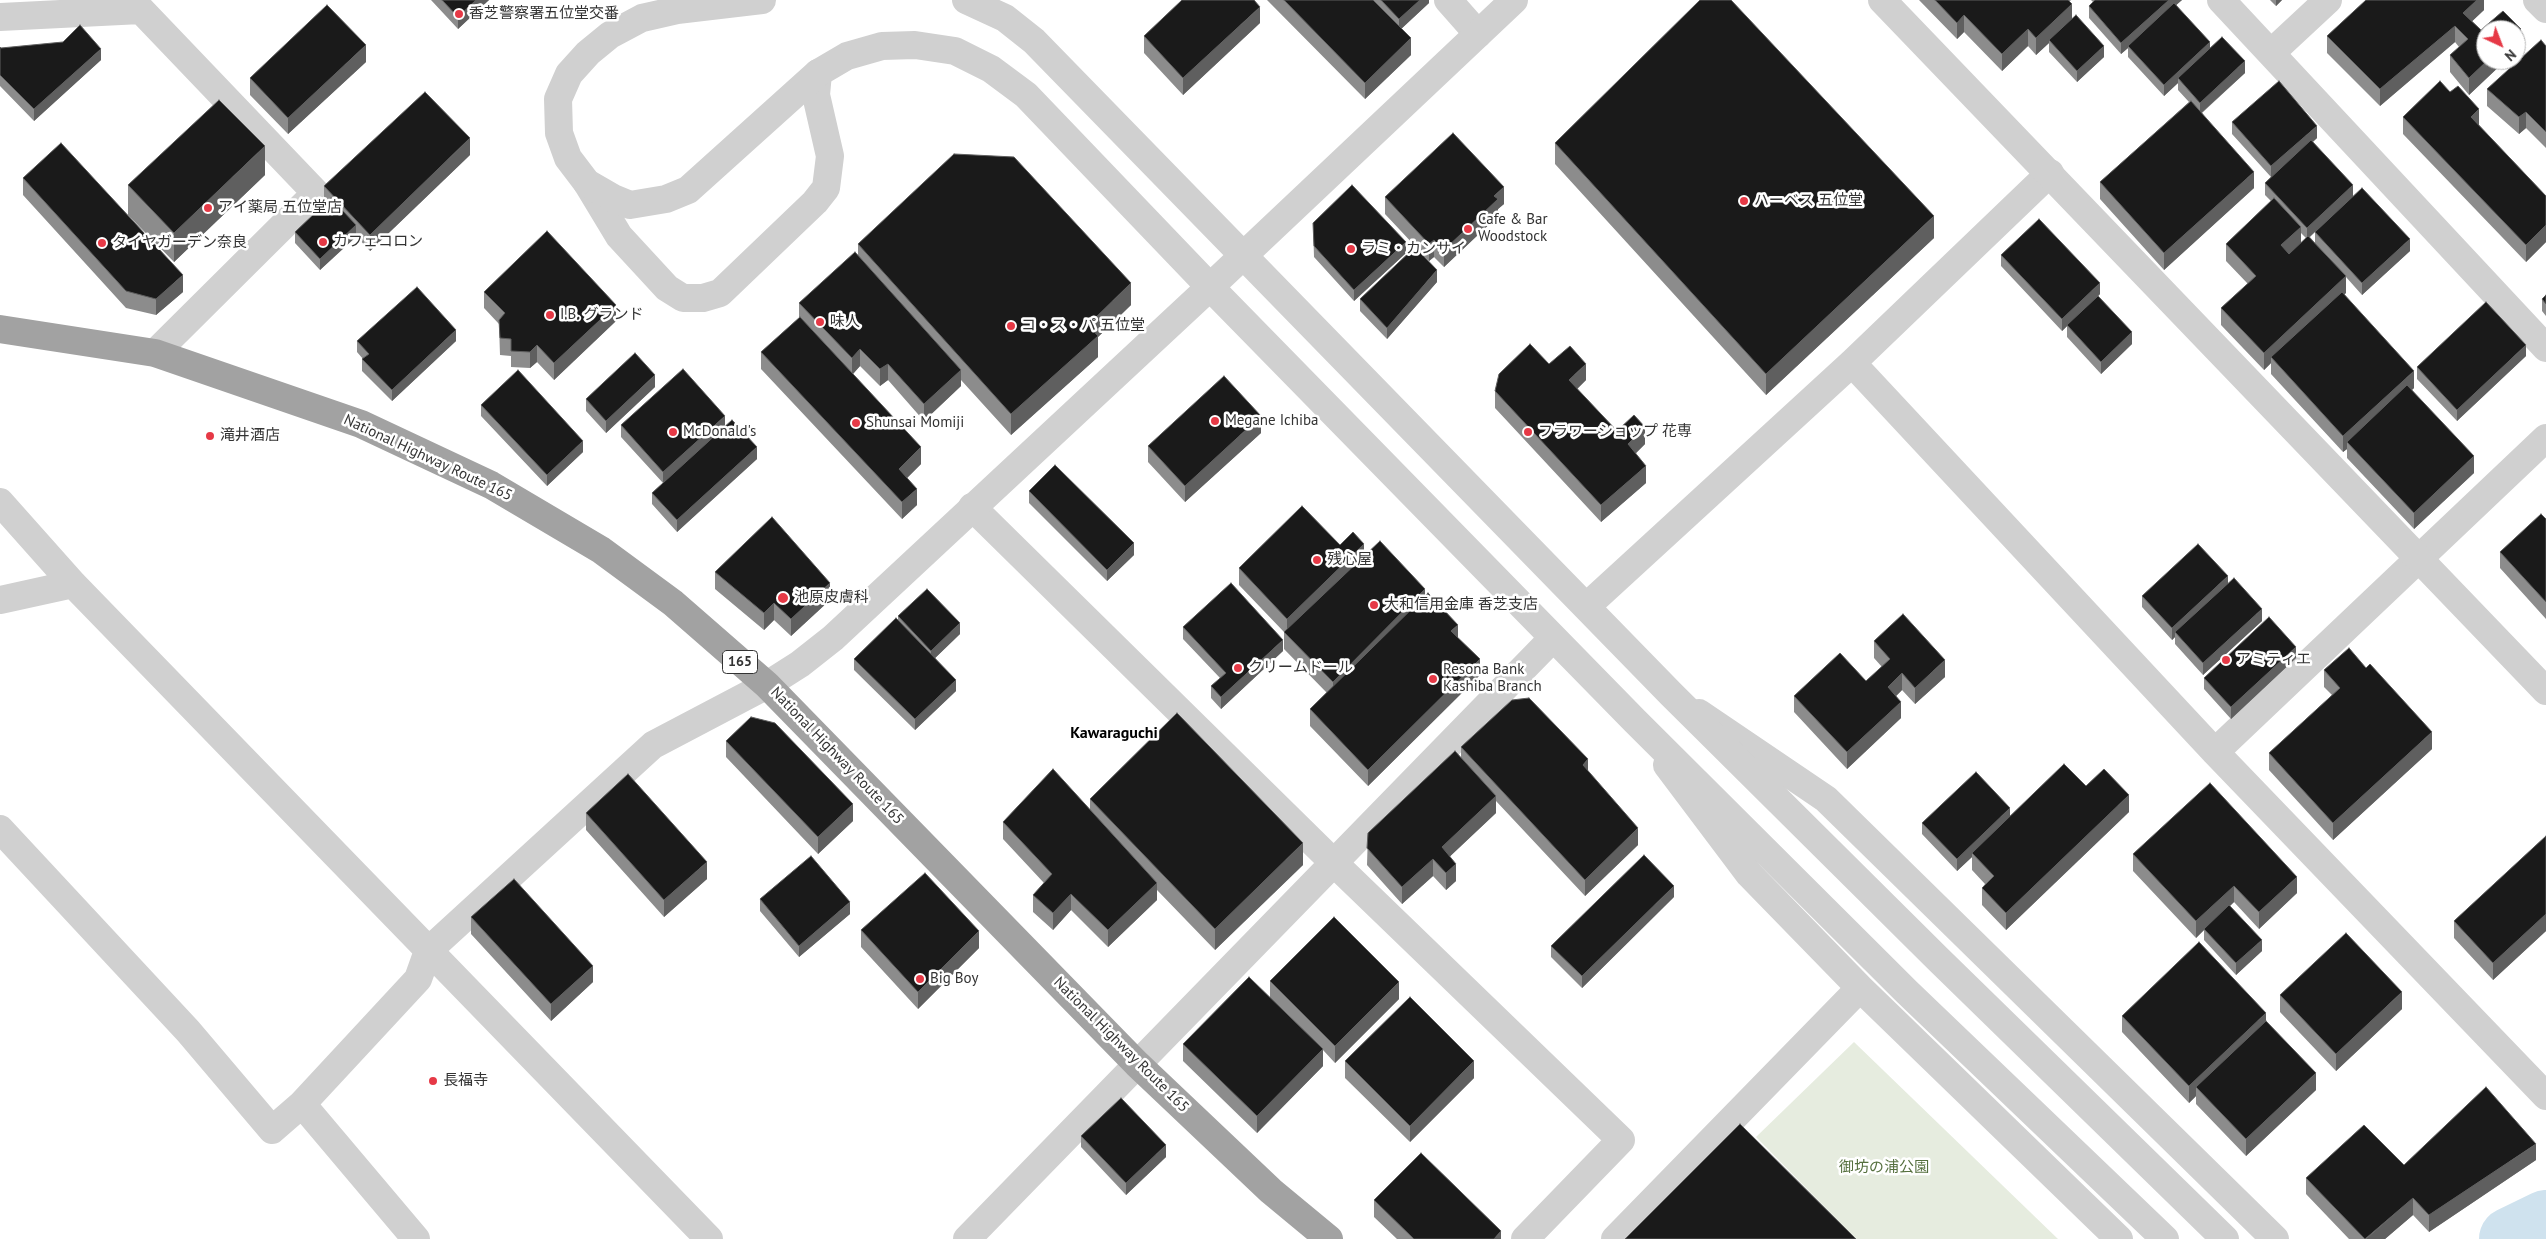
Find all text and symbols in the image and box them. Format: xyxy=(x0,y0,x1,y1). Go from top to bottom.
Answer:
place label: 香芝警察署五位堂交番 xyxy=(469,5,619,23)
marker: 香芝警察署五位堂交番 xyxy=(453,8,465,20)
north arrow xyxy=(2476,20,2526,70)
text: N xyxy=(2501,46,2520,65)
place label: ハーベス 五位堂 xyxy=(1754,192,1863,210)
marker: ハーベス 五位堂 xyxy=(1738,195,1750,207)
place label: アイ薬局 五位堂店 xyxy=(218,199,342,217)
marker: アイ薬局 五位堂店 xyxy=(202,202,214,214)
place label: Cafe & Bar Woodstock xyxy=(1478,211,1548,246)
marker: Cafe & Bar Woodstock xyxy=(1462,223,1474,235)
place label: カフェコロン xyxy=(333,233,423,251)
place label: タイヤガーデン奈良 xyxy=(112,234,247,252)
marker: カフェコロン xyxy=(317,236,329,248)
marker: タイヤガーデン奈良 xyxy=(96,237,108,249)
place label: ラミ・カンサイ xyxy=(1361,240,1466,258)
marker: ラミ・カンサイ xyxy=(1345,243,1357,255)
place label: I.B. グランド xyxy=(560,306,644,324)
marker: I.B. グランド xyxy=(544,309,556,321)
place label: 味人 xyxy=(830,313,860,331)
marker: 味人 xyxy=(814,316,826,328)
place label: コ・ス・パ 五位堂 xyxy=(1021,317,1145,335)
marker: コ・ス・パ 五位堂 xyxy=(1005,320,1017,332)
street label: National Highway Route 165 xyxy=(341,411,515,505)
place label: Megane Ichiba xyxy=(1225,412,1319,430)
place label: Shunsai Momiji xyxy=(866,414,964,432)
marker: Megane Ichiba xyxy=(1209,415,1221,427)
marker: Shunsai Momiji xyxy=(850,417,862,429)
place label: McDonald's xyxy=(683,423,756,441)
place label: フラワーショップ 花専 xyxy=(1538,423,1692,441)
marker: McDonald's xyxy=(667,426,679,438)
marker: フラワーショップ 花専 xyxy=(1522,426,1534,438)
place label: 滝井酒店 xyxy=(220,427,280,445)
marker: 滝井酒店 xyxy=(204,430,216,442)
place label: 残心屋 xyxy=(1327,551,1372,569)
marker: 残心屋 xyxy=(1311,554,1323,566)
place label: 池原皮膚科 xyxy=(794,589,869,607)
marker: 池原皮膚科 xyxy=(776,591,790,605)
place label: 大和信用金庫 香芝支店 xyxy=(1384,596,1538,614)
marker: 大和信用金庫 香芝支店 xyxy=(1368,599,1380,611)
road number: 165 xyxy=(722,650,758,674)
place label: アミティエ xyxy=(2236,651,2311,669)
marker: アミティエ xyxy=(2220,654,2232,666)
place label: クリームドール xyxy=(1248,659,1353,677)
place label: Resona Bank Kashiba Branch xyxy=(1443,661,1542,696)
marker: クリームドール xyxy=(1232,662,1244,674)
marker: Resona Bank Kashiba Branch xyxy=(1427,673,1439,685)
street label: National Highway Route 165 xyxy=(767,684,907,828)
district label: Kawaraguchi xyxy=(1070,723,1158,743)
place label: Big Boy xyxy=(930,970,978,988)
marker: Big Boy xyxy=(914,973,926,985)
street label: National Highway Route 165 xyxy=(1050,974,1192,1116)
place label: 長福寺 xyxy=(443,1072,488,1090)
marker: 長福寺 xyxy=(427,1075,439,1087)
park label: 御坊の浦公園 xyxy=(1839,1159,1929,1177)

